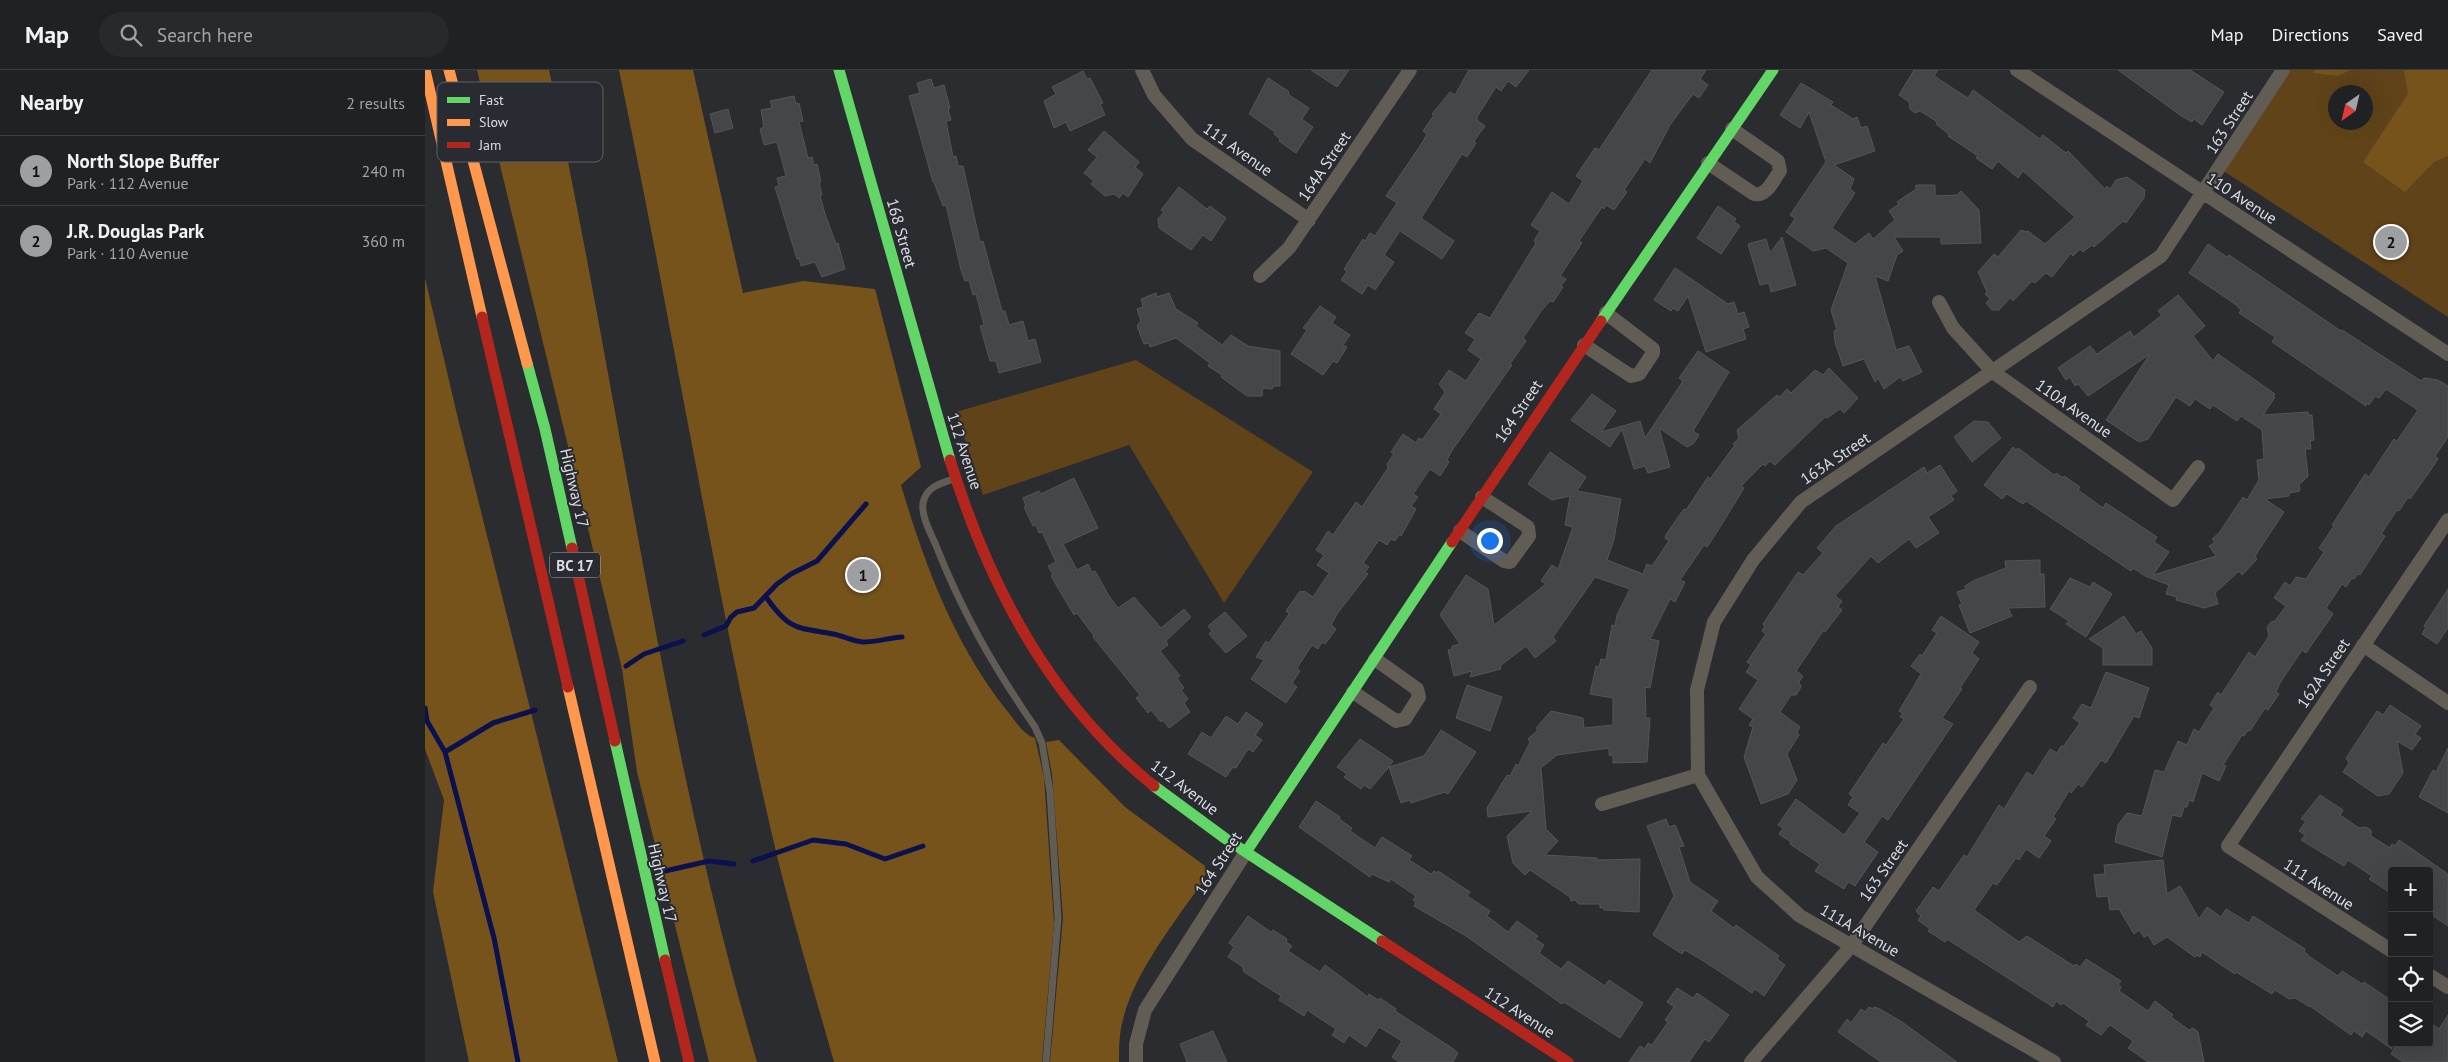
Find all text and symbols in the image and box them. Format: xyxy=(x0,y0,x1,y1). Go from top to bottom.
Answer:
search box xyxy=(99,12,449,57)
text: Map xyxy=(25,19,69,50)
icon: search xyxy=(117,21,145,49)
text: Search here xyxy=(157,23,253,47)
text: Map xyxy=(2211,23,2243,46)
text: Directions xyxy=(2271,23,2349,46)
text: Saved xyxy=(2377,23,2423,46)
legend xyxy=(437,82,603,162)
north arrow xyxy=(2328,85,2373,130)
street label: 163 Street xyxy=(2201,86,2257,157)
text: Nearby xyxy=(20,89,83,116)
text: Fast xyxy=(479,91,504,109)
text: 2 results xyxy=(346,93,405,113)
text: Slow xyxy=(479,113,509,131)
street label: 111 Avenue xyxy=(1200,118,1276,180)
street label: 164A Street xyxy=(1293,127,1355,205)
text: Jam xyxy=(478,136,501,154)
text: North Slope Buffer xyxy=(67,149,219,173)
text: 1 xyxy=(31,161,41,181)
text: 240 m xyxy=(362,161,405,181)
street label: 110 Avenue xyxy=(2203,168,2281,228)
text: Park · 112 Avenue xyxy=(67,173,189,193)
street label: 168 Street xyxy=(883,196,922,271)
text: J.R. Douglas Park xyxy=(67,219,204,243)
pin: 2 xyxy=(2375,223,2407,261)
text: 2 xyxy=(31,231,41,251)
text: 360 m xyxy=(362,231,405,251)
text: Park · 110 Avenue xyxy=(67,243,189,263)
street label: 110A Avenue xyxy=(2032,374,2116,442)
street label: 164 Street xyxy=(1490,375,1547,446)
street label: 112 Avenue xyxy=(943,410,987,492)
street label: 163A Street xyxy=(1796,427,1874,489)
street label: Highway 17 xyxy=(556,446,594,530)
your location xyxy=(1477,528,1503,554)
road number: BC 17 xyxy=(550,552,600,578)
pin: 1 xyxy=(847,556,879,594)
street label: 162A Street xyxy=(2292,634,2354,712)
street label: 112 Avenue xyxy=(1147,755,1223,819)
street label: 164 Street xyxy=(1190,827,1246,898)
street label: 163 Street xyxy=(1854,835,1912,905)
street label: Highway 17 xyxy=(644,841,682,925)
street label: 111 Avenue xyxy=(2280,854,2358,914)
map controls xyxy=(2388,867,2433,1047)
button: + xyxy=(2388,867,2433,912)
street label: 111A Avenue xyxy=(1817,899,1903,961)
button: − xyxy=(2388,912,2433,957)
button: locate xyxy=(2388,957,2433,1002)
street label: 112 Avenue xyxy=(1481,982,1559,1042)
button: layers xyxy=(2388,1002,2433,1047)

